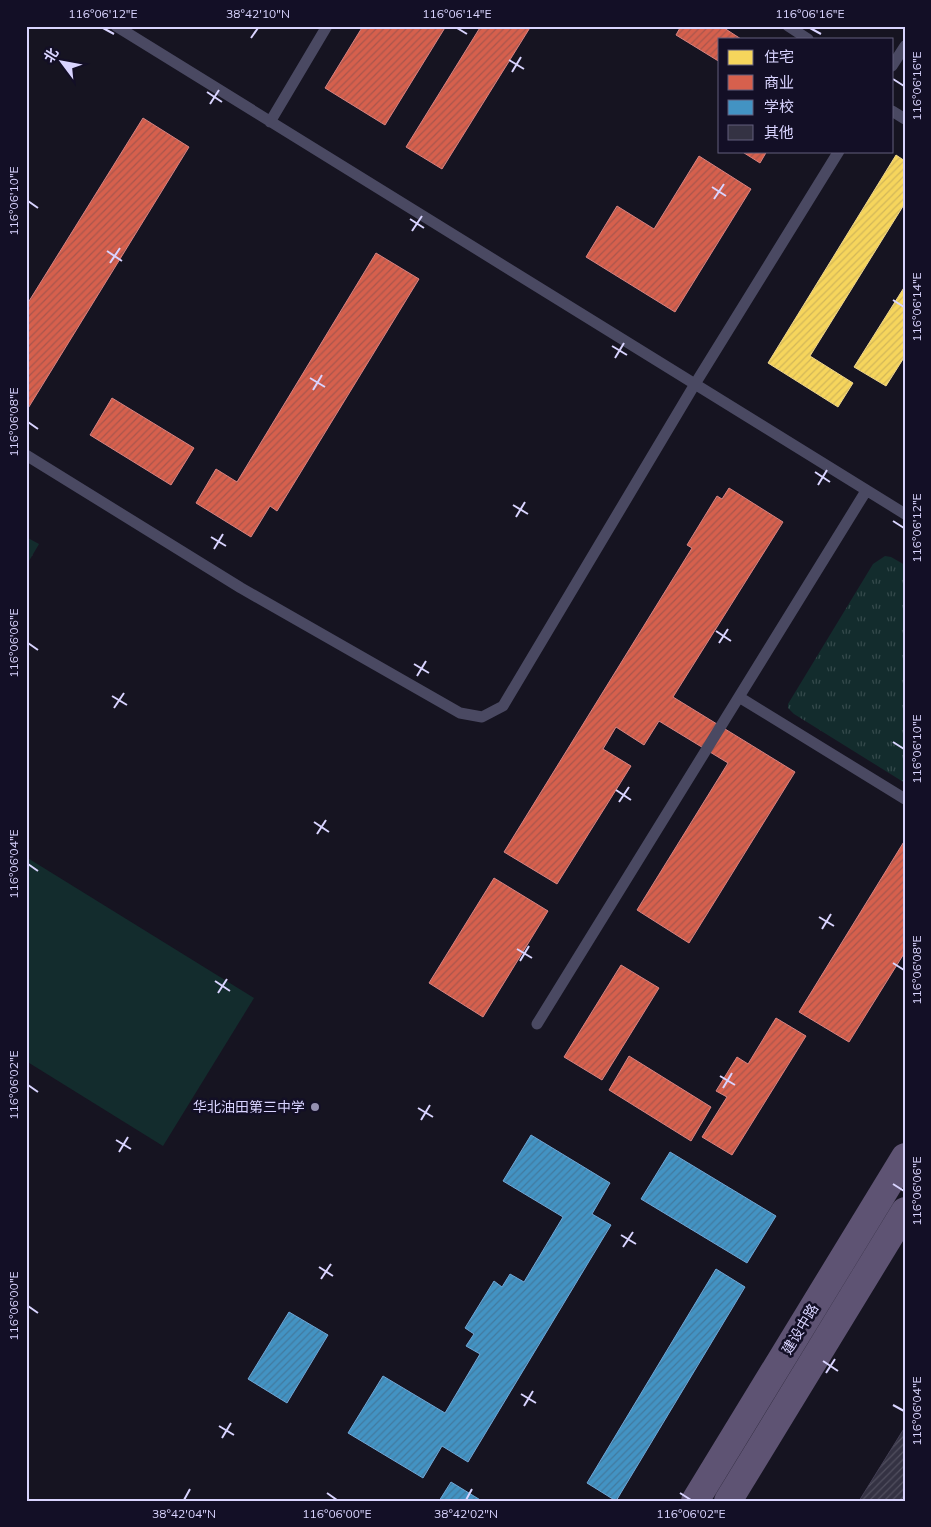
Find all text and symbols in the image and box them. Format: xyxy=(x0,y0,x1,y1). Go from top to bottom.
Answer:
text: 116°06'12"E xyxy=(68,6,138,21)
text: 38°42'10"N xyxy=(226,6,290,21)
text: 116°06'14"E xyxy=(422,6,492,21)
text: 116°06'16"E xyxy=(775,6,845,21)
north arrow xyxy=(38,38,88,88)
legend xyxy=(718,38,894,152)
text: 北 xyxy=(40,44,62,66)
text: 住宅 xyxy=(764,47,794,66)
text: 116°06'16"E xyxy=(909,51,924,121)
text: 商业 xyxy=(764,73,794,92)
text: 学校 xyxy=(764,97,794,116)
text: 其他 xyxy=(764,123,794,142)
text: 116°06'10"E xyxy=(6,166,21,236)
text: 116°06'14"E xyxy=(909,272,924,342)
text: 116°06'08"E xyxy=(6,387,21,457)
text: 116°06'12"E xyxy=(909,493,924,563)
text: 116°06'06"E xyxy=(6,608,21,678)
text: 116°06'10"E xyxy=(909,714,924,784)
text: 116°06'04"E xyxy=(6,829,21,899)
text: 116°06'08"E xyxy=(909,935,924,1005)
text: 116°06'02"E xyxy=(6,1050,21,1120)
place label: 华北油田第三中学 xyxy=(193,1098,305,1116)
marker: 华北油田第三中学 xyxy=(309,1101,321,1113)
text: 116°06'06"E xyxy=(909,1156,924,1226)
text: 116°06'00"E xyxy=(6,1271,21,1341)
street label: 建设中路 xyxy=(778,1300,822,1358)
text: 116°06'04"E xyxy=(909,1376,924,1446)
text: 38°42'04"N xyxy=(152,1506,216,1521)
text: 116°06'00"E xyxy=(302,1506,372,1521)
text: 38°42'02"N xyxy=(434,1506,498,1521)
text: 116°06'02"E xyxy=(656,1506,726,1521)

